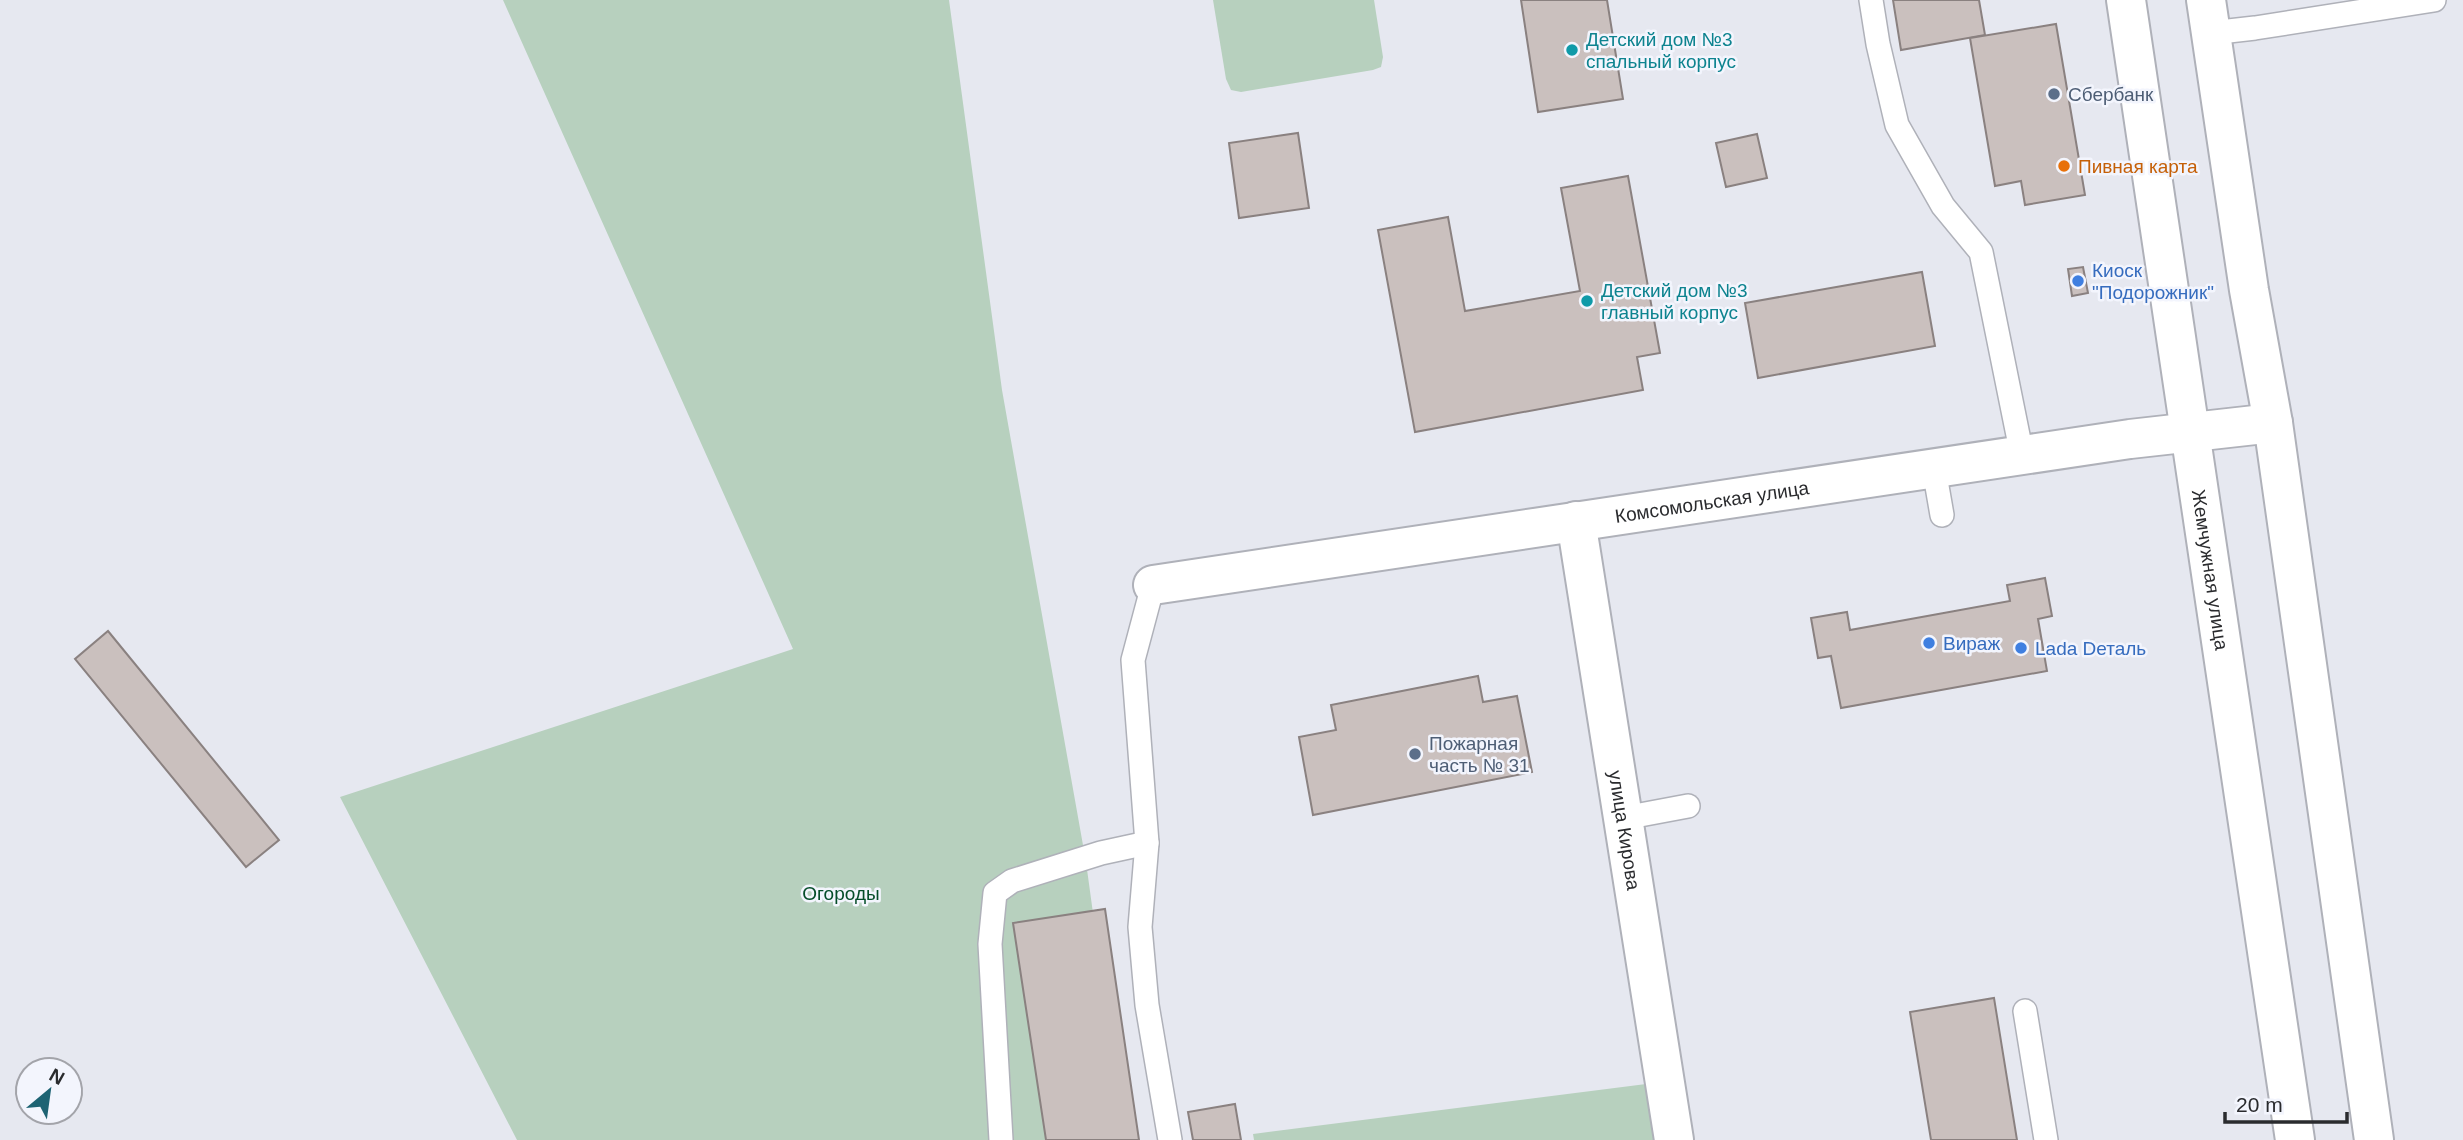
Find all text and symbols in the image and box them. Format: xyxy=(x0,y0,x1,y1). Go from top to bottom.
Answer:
place label: Детский дом №3 спальный корпус xyxy=(1586,29,1736,72)
marker: Детский дом №3 спальный корпус xyxy=(1564,42,1580,58)
place label: Сбербанк xyxy=(2068,84,2154,105)
marker: Сбербанк xyxy=(2046,86,2062,102)
place label: Пивная карта xyxy=(2078,156,2198,177)
marker: Пивная карта xyxy=(2056,158,2072,174)
place label: Киоск "Подорожник" xyxy=(2092,260,2214,303)
marker: Киоск "Подорожник" xyxy=(2070,273,2086,289)
place label: Детский дом №3 главный корпус xyxy=(1601,280,1748,323)
marker: Детский дом №3 главный корпус xyxy=(1579,293,1595,309)
street label: Комсомольская улица xyxy=(1613,477,1811,526)
street label: Жемчужная улица xyxy=(2188,488,2233,652)
place label: Вираж xyxy=(1943,633,2000,654)
marker: Вираж xyxy=(1921,635,1937,651)
place label: Lada Dеталь xyxy=(2035,638,2146,659)
marker: Lada Dеталь xyxy=(2013,640,2029,656)
place label: Пожарная часть № 31 xyxy=(1429,733,1530,776)
marker: Пожарная часть № 31 xyxy=(1407,746,1423,762)
street label: улица Кирова xyxy=(1605,769,1645,892)
park label: Огороды xyxy=(802,883,880,904)
north arrow xyxy=(14,1056,84,1126)
text: N xyxy=(46,1064,68,1089)
scale bar xyxy=(2225,1080,2348,1124)
text: 20 m xyxy=(2236,1093,2283,1116)

